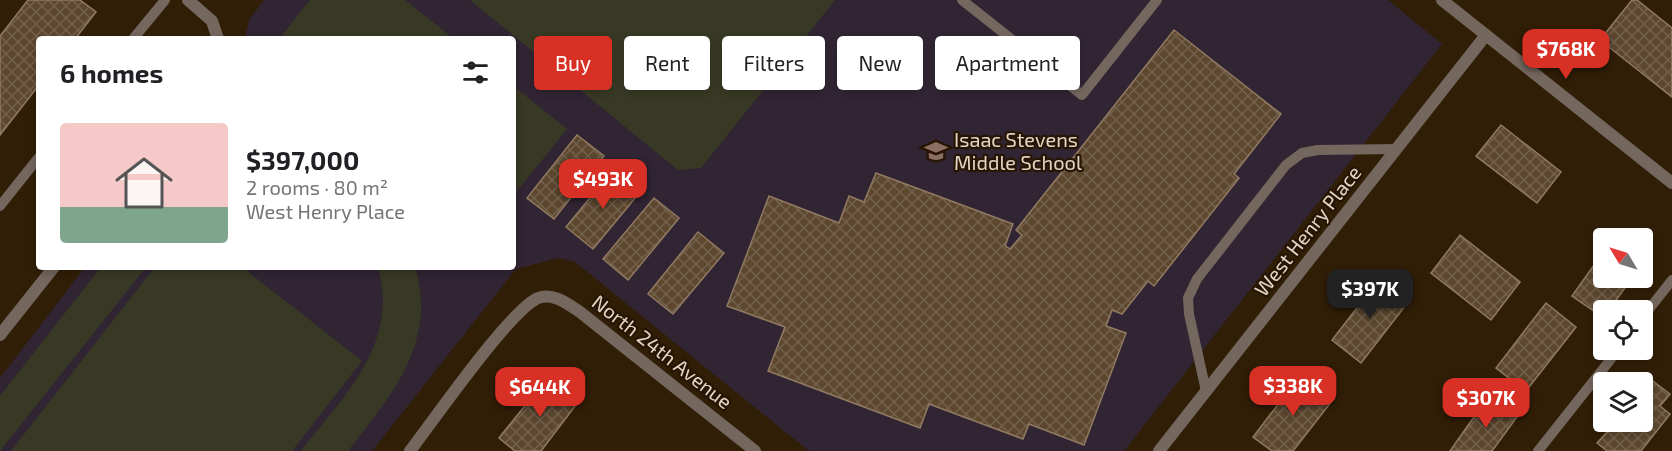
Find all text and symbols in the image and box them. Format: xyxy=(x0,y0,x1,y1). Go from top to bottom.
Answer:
pin: $768K xyxy=(1524,29,1608,80)
chip: Buy xyxy=(534,36,612,90)
chip: Rent xyxy=(624,36,710,90)
chip: Filters xyxy=(722,36,825,90)
chip: New xyxy=(837,36,923,90)
chip: Apartment xyxy=(935,36,1080,90)
text: $768K xyxy=(1536,36,1596,60)
icon: filters xyxy=(459,56,492,89)
text: 6 homes xyxy=(60,57,163,88)
place label: Isaac Stevens Middle School xyxy=(954,127,1082,174)
school or university icon: Isaac Stevens Middle School xyxy=(923,138,949,164)
text: $397,000 xyxy=(246,144,359,175)
icon: home xyxy=(108,147,180,219)
pin: $493K xyxy=(561,159,645,210)
street label: West Henry Place xyxy=(1249,160,1366,300)
text: $493K xyxy=(573,166,633,190)
text: 2 rooms · 80 m² xyxy=(246,175,388,199)
text: West Henry Place xyxy=(246,199,405,223)
north arrow xyxy=(1593,228,1653,288)
map controls xyxy=(1593,228,1653,432)
pin: $397K xyxy=(1328,269,1412,320)
text: $397K xyxy=(1341,276,1399,300)
street label: North 24th Avenue xyxy=(588,289,737,413)
button: locate xyxy=(1593,300,1653,360)
pin: $338K xyxy=(1251,366,1335,417)
pin: $644K xyxy=(498,367,582,418)
button: layers xyxy=(1593,372,1653,432)
text: $338K xyxy=(1263,373,1323,397)
text: $644K xyxy=(509,374,571,398)
pin: $307K xyxy=(1444,378,1528,429)
text: $307K xyxy=(1457,385,1515,409)

